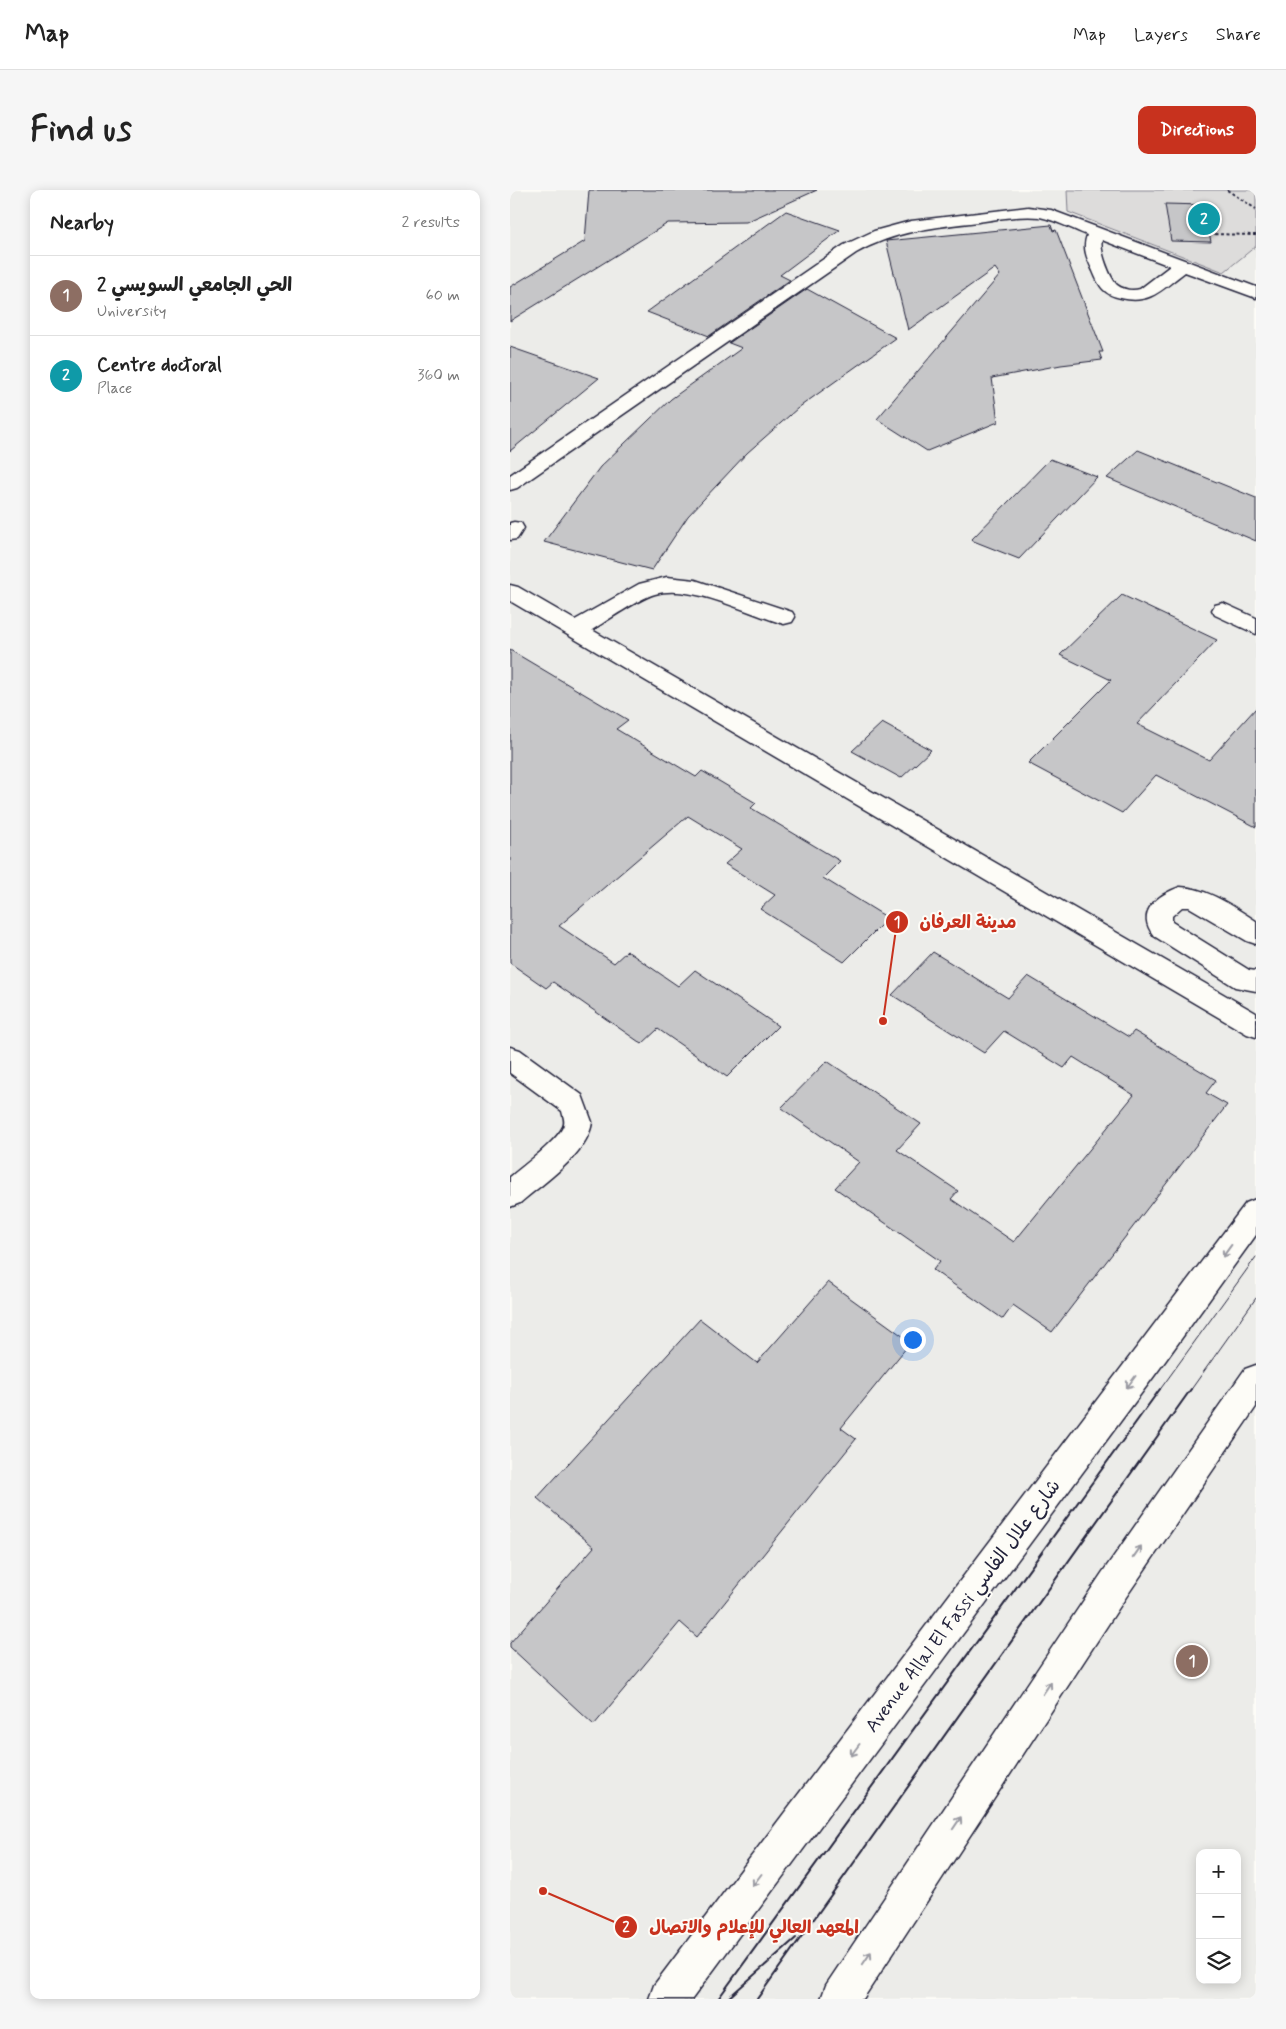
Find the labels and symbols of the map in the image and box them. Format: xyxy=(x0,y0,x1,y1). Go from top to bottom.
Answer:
pin: 2 xyxy=(1188,200,1220,238)
callout: مدينة العرفان xyxy=(885,905,1027,938)
text: مدينة العرفان xyxy=(919,911,1017,935)
text: 1 xyxy=(894,913,900,933)
one-way arrow xyxy=(1222,1244,1232,1258)
your location xyxy=(900,1327,926,1353)
one-way arrow xyxy=(1126,1375,1137,1388)
street label: Avenue Allal El Fassi شارع علال الفاسي xyxy=(860,1474,1069,1739)
one-way arrow xyxy=(1132,1546,1142,1560)
pin: 1 xyxy=(1176,1642,1208,1680)
one-way arrow xyxy=(1042,1681,1052,1695)
one-way arrow xyxy=(850,1743,860,1757)
one-way arrow xyxy=(952,1816,962,1830)
one-way arrow xyxy=(752,1873,762,1887)
callout: المعهد العالي للإعلام والاتصال xyxy=(614,1911,868,1944)
text: المعهد العالي للإعلام والاتصال xyxy=(649,1916,859,1943)
text: 2 xyxy=(622,1918,630,1938)
one-way arrow xyxy=(862,1952,872,1966)

